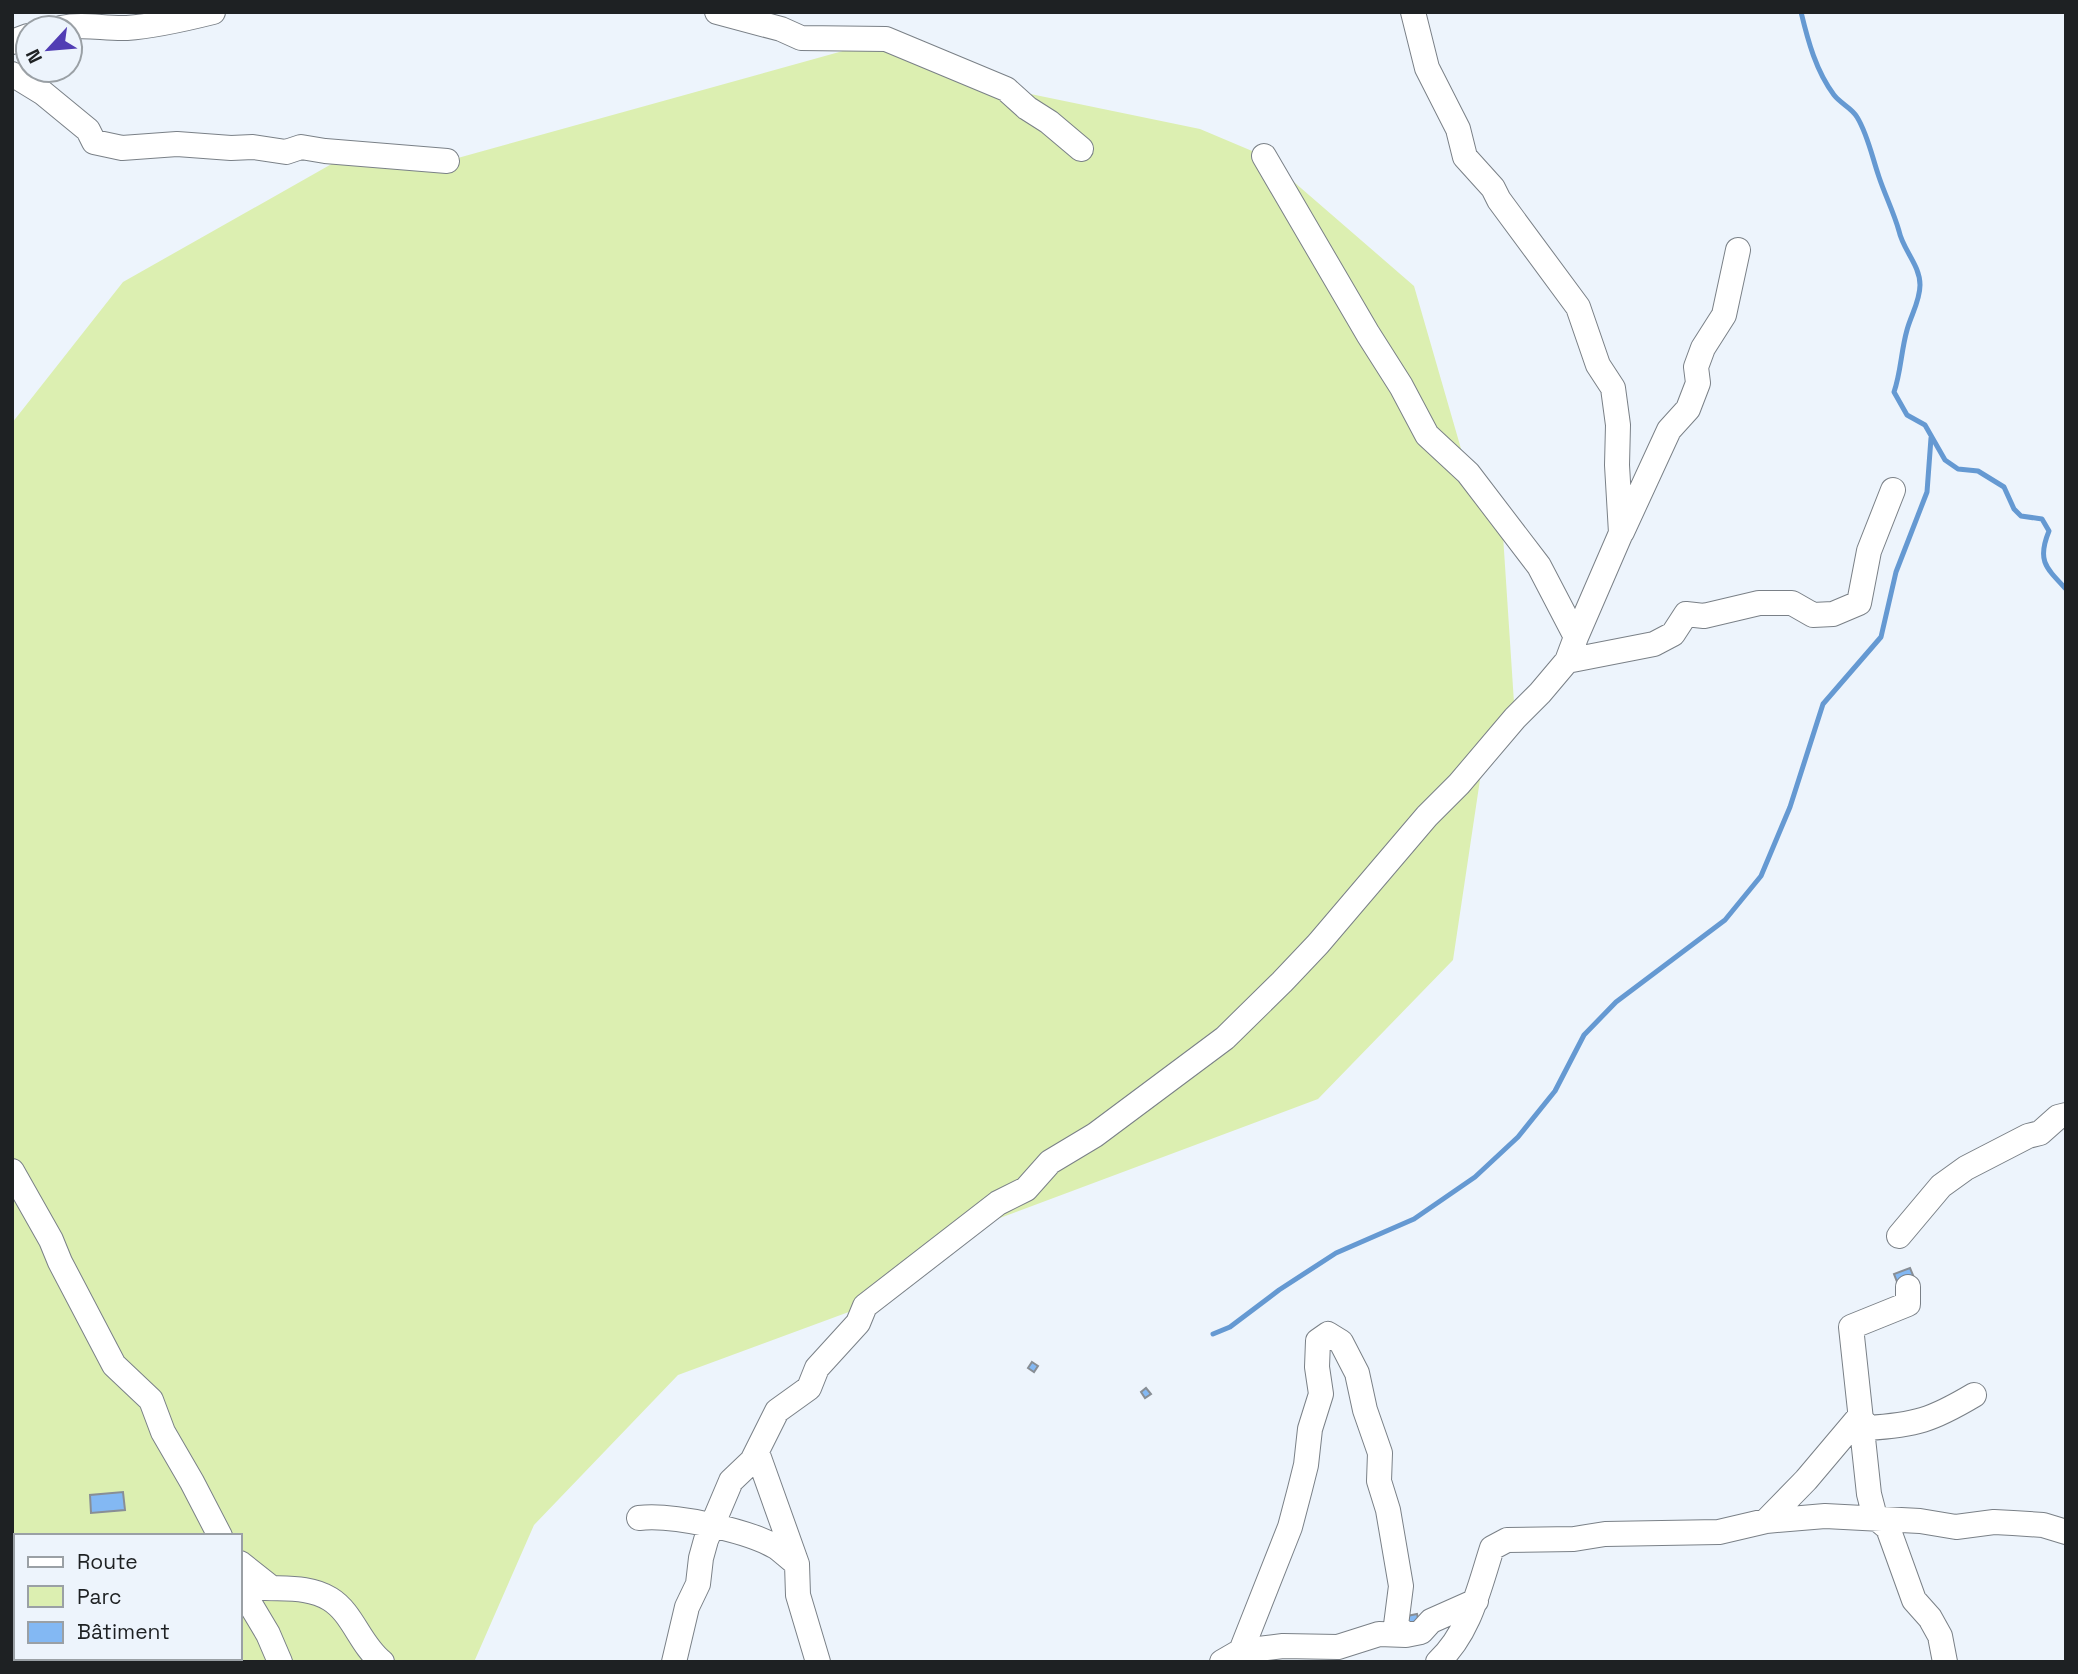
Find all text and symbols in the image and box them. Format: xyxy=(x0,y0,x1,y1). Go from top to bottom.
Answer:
north arrow xyxy=(14,14,84,84)
text: N xyxy=(20,45,48,67)
legend xyxy=(14,1534,242,1660)
text: Route xyxy=(77,1548,138,1575)
text: Parc xyxy=(77,1583,122,1610)
text: Bâtiment xyxy=(77,1618,170,1645)

